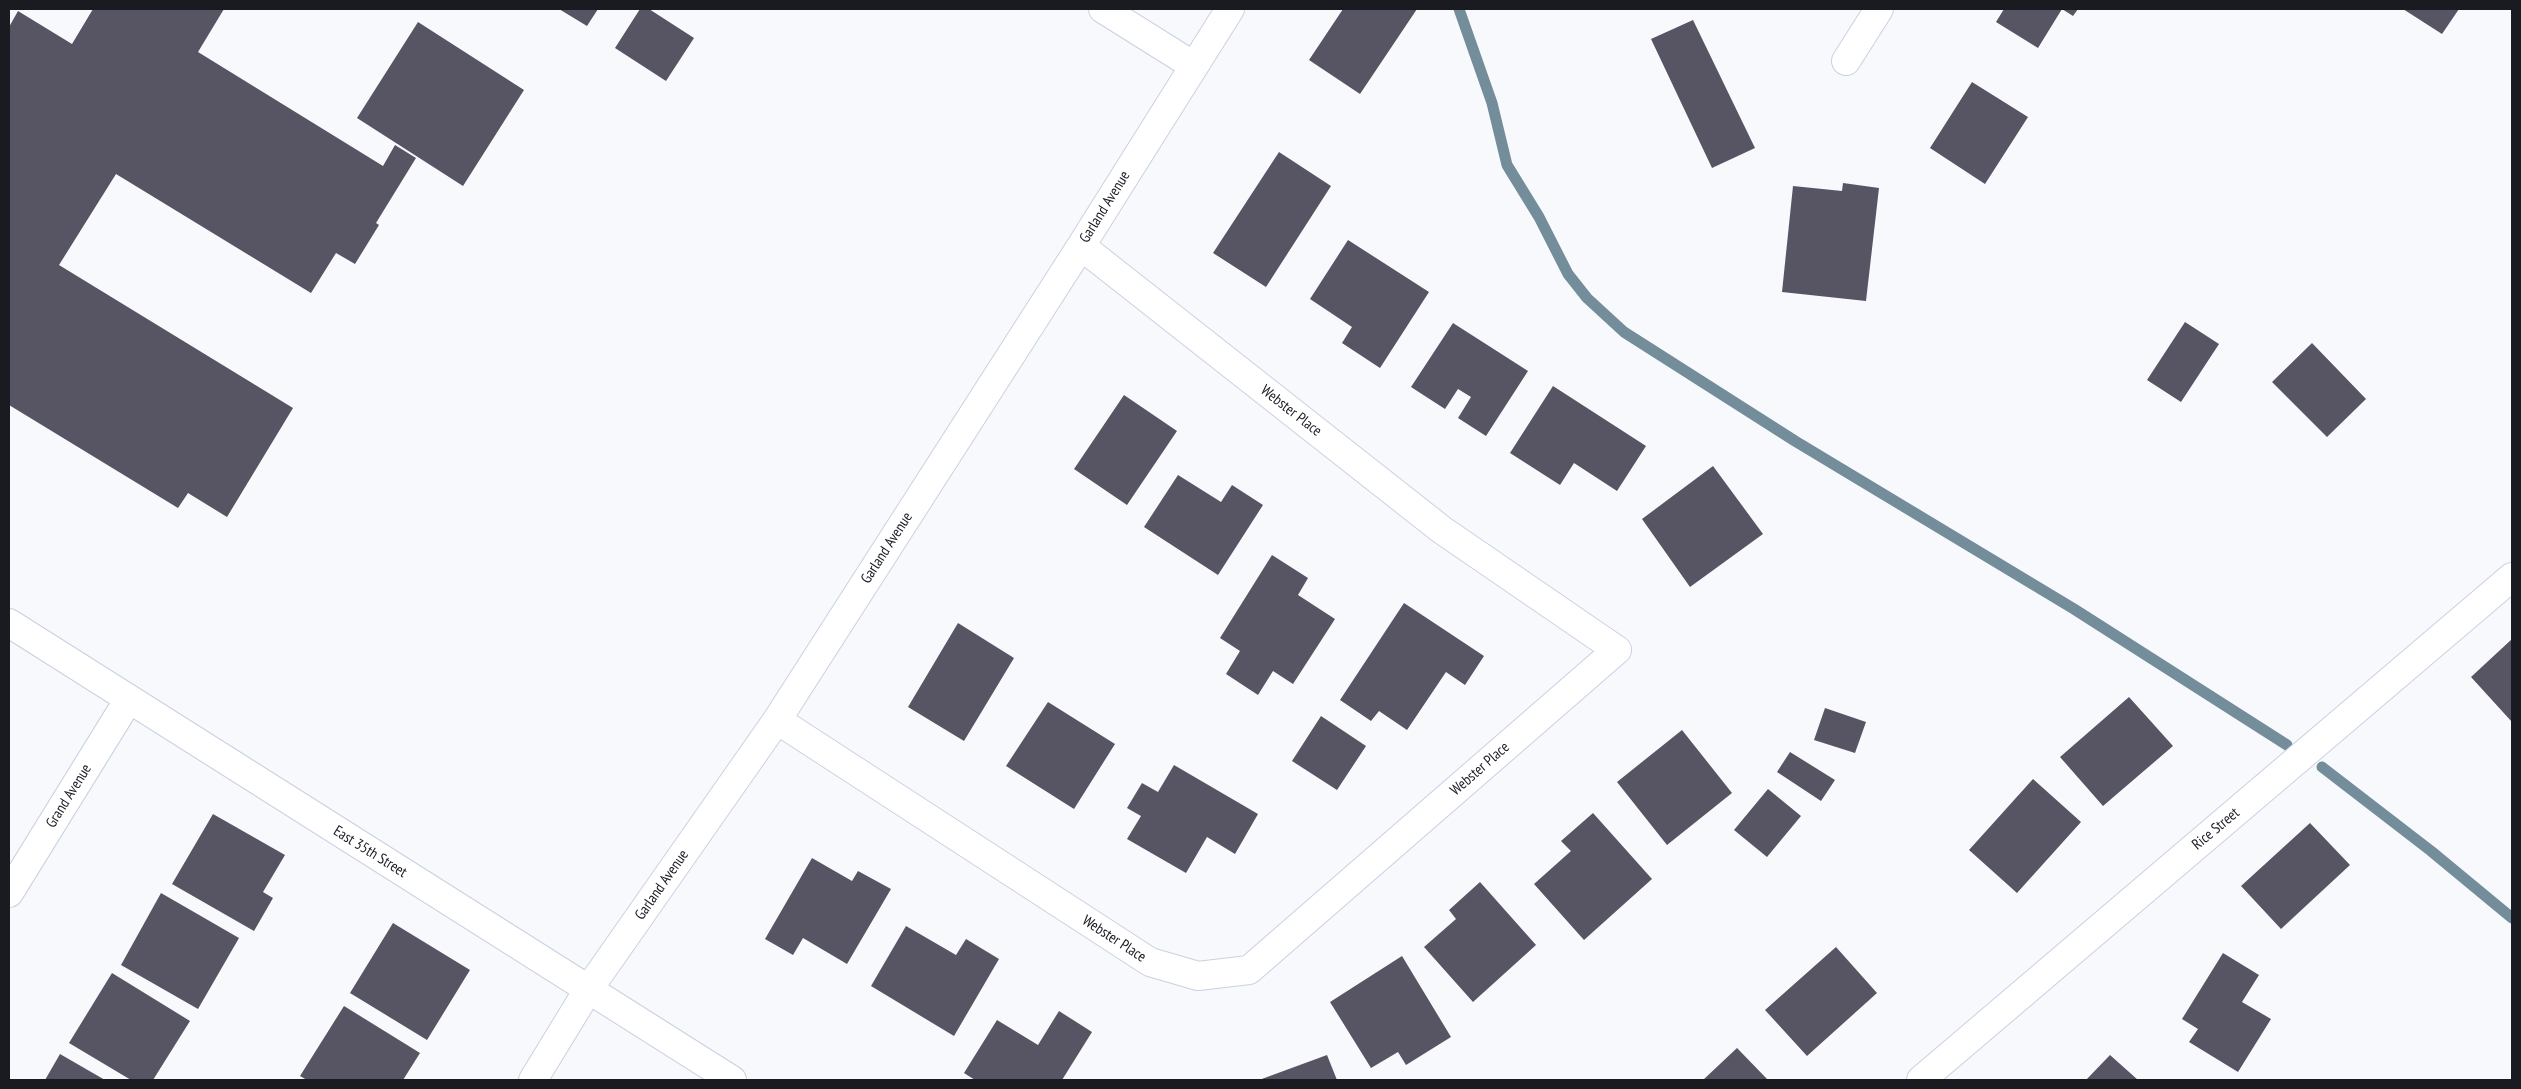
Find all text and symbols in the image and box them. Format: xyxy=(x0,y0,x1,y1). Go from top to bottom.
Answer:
street label: Garland Avenue xyxy=(1076,168,1134,246)
street label: Webster Place xyxy=(1257,382,1325,440)
street label: Garland Avenue xyxy=(857,509,917,587)
street label: Webster Place xyxy=(1447,738,1513,800)
street label: Grand Avenue xyxy=(42,761,96,831)
street label: Rice Street xyxy=(2189,804,2243,854)
street label: East 35th Street xyxy=(330,822,410,882)
street label: Garland Avenue xyxy=(631,847,693,923)
street label: Webster Place xyxy=(1079,912,1149,966)

